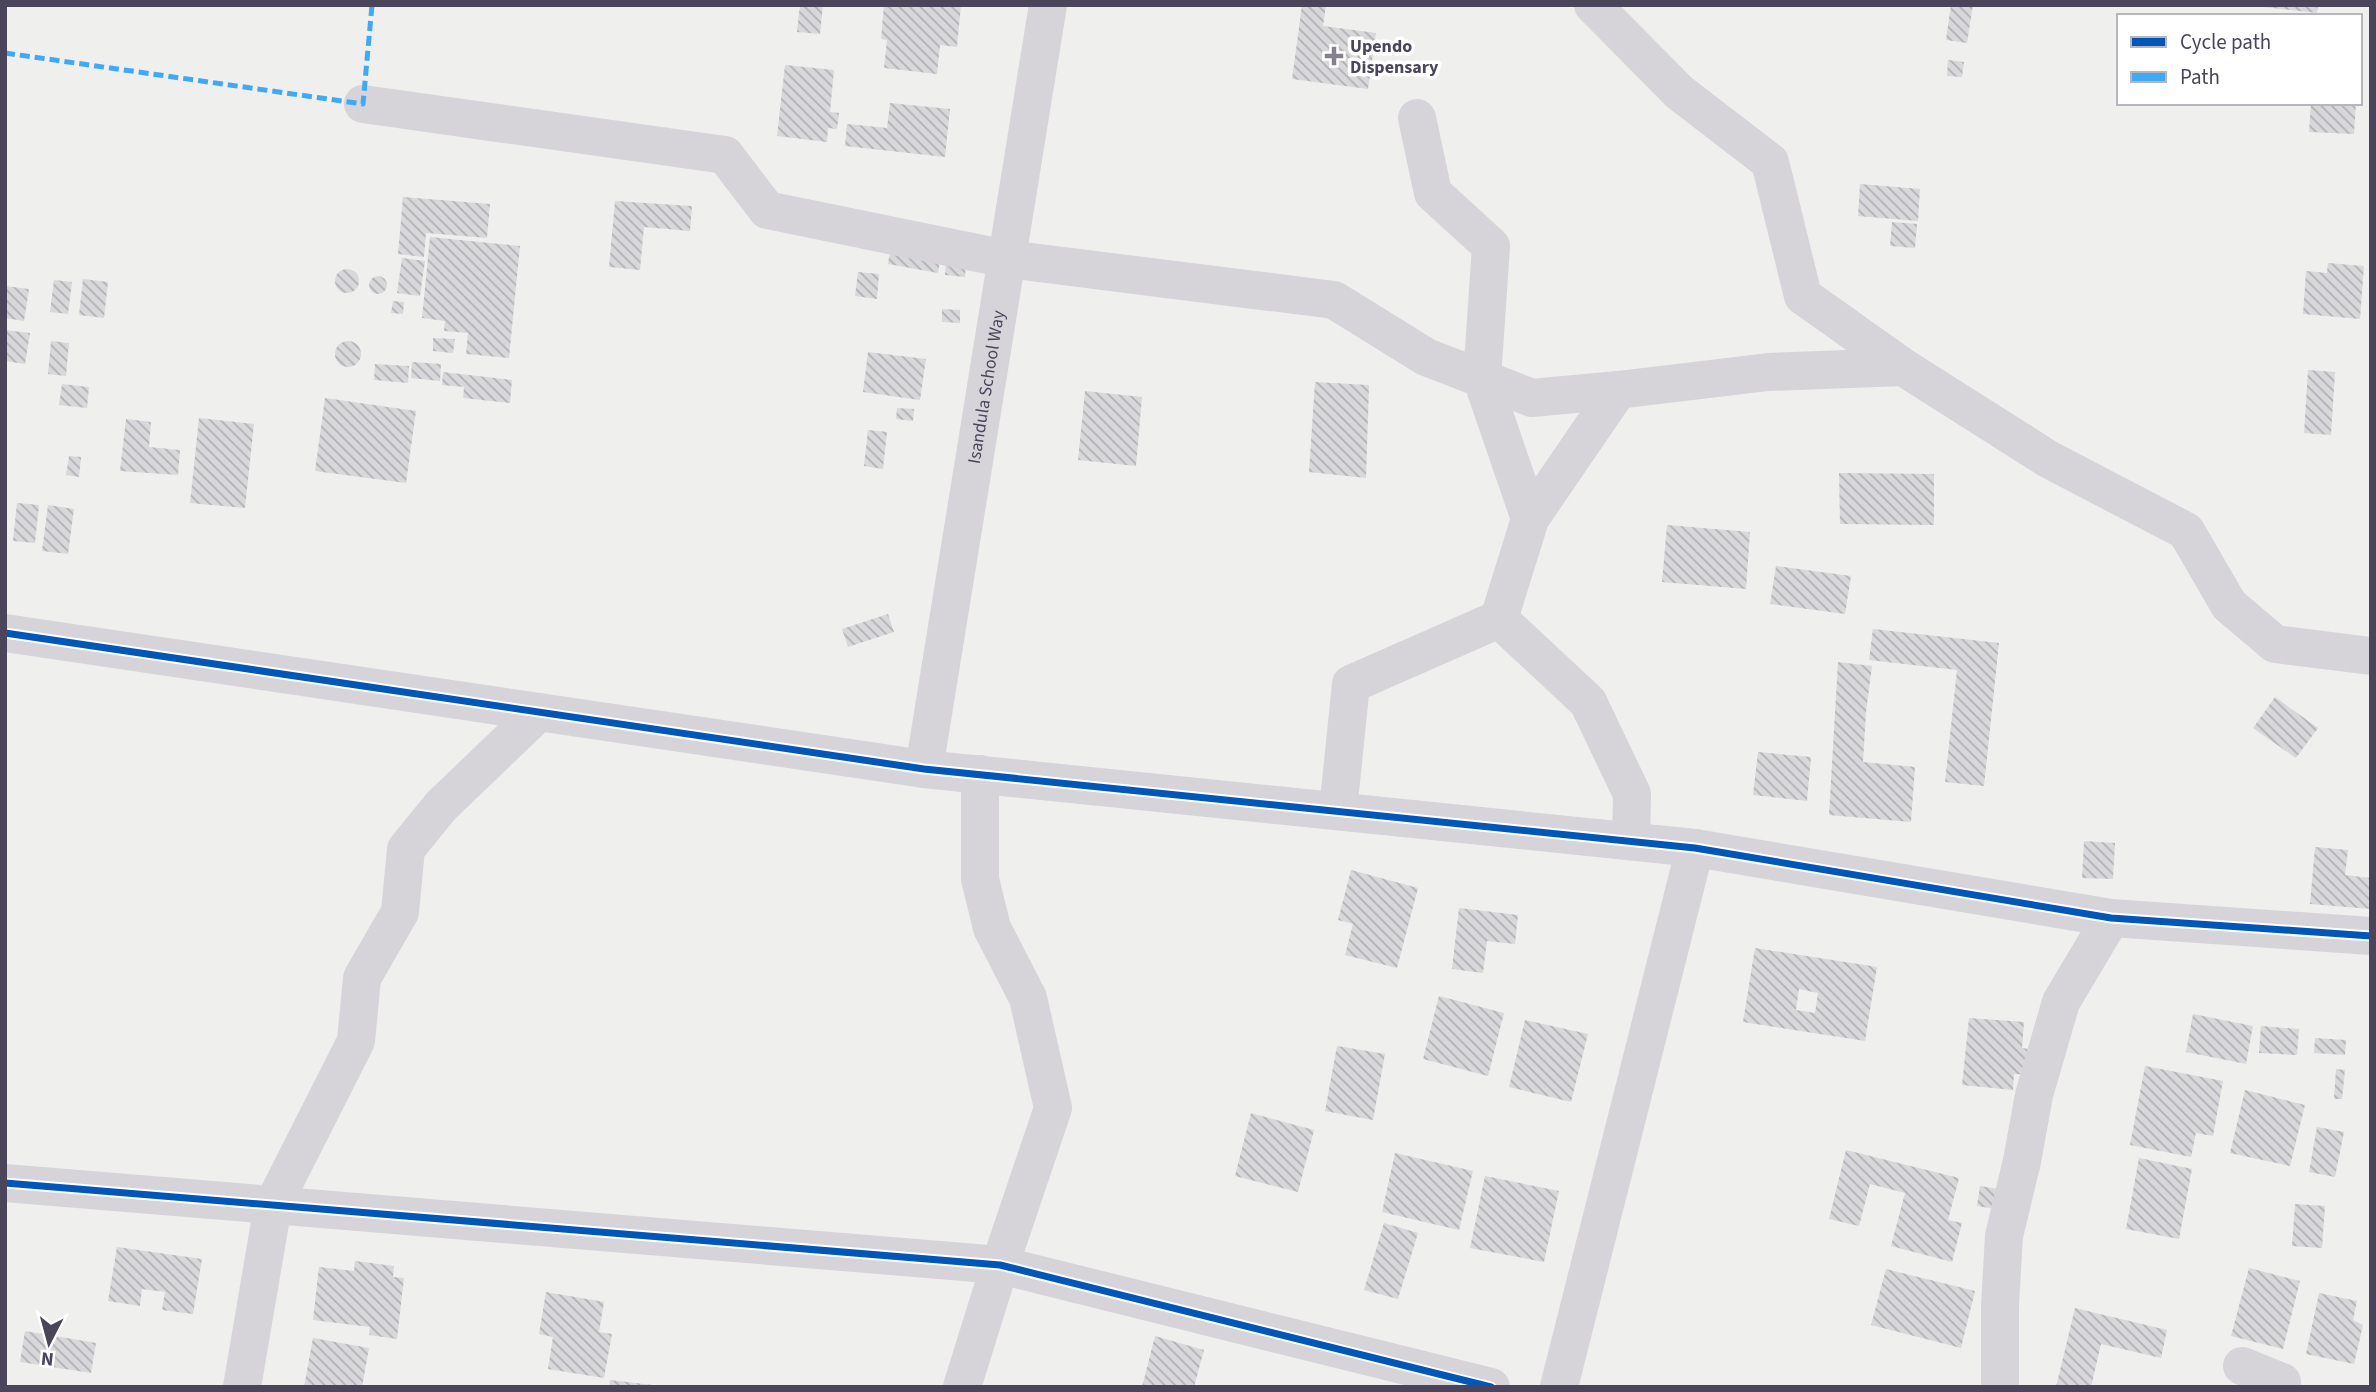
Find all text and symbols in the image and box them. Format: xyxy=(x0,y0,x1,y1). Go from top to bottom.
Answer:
legend xyxy=(2117,14,2362,105)
text: Cycle path xyxy=(2180,27,2271,57)
place label: Upendo Dispensary xyxy=(1350,34,1439,80)
marker: Upendo Dispensary xyxy=(1324,46,1344,66)
text: Path xyxy=(2180,62,2220,92)
street label: Isandula School Way xyxy=(962,308,1011,466)
north arrow xyxy=(14,1308,84,1378)
text: N xyxy=(40,1344,55,1373)

